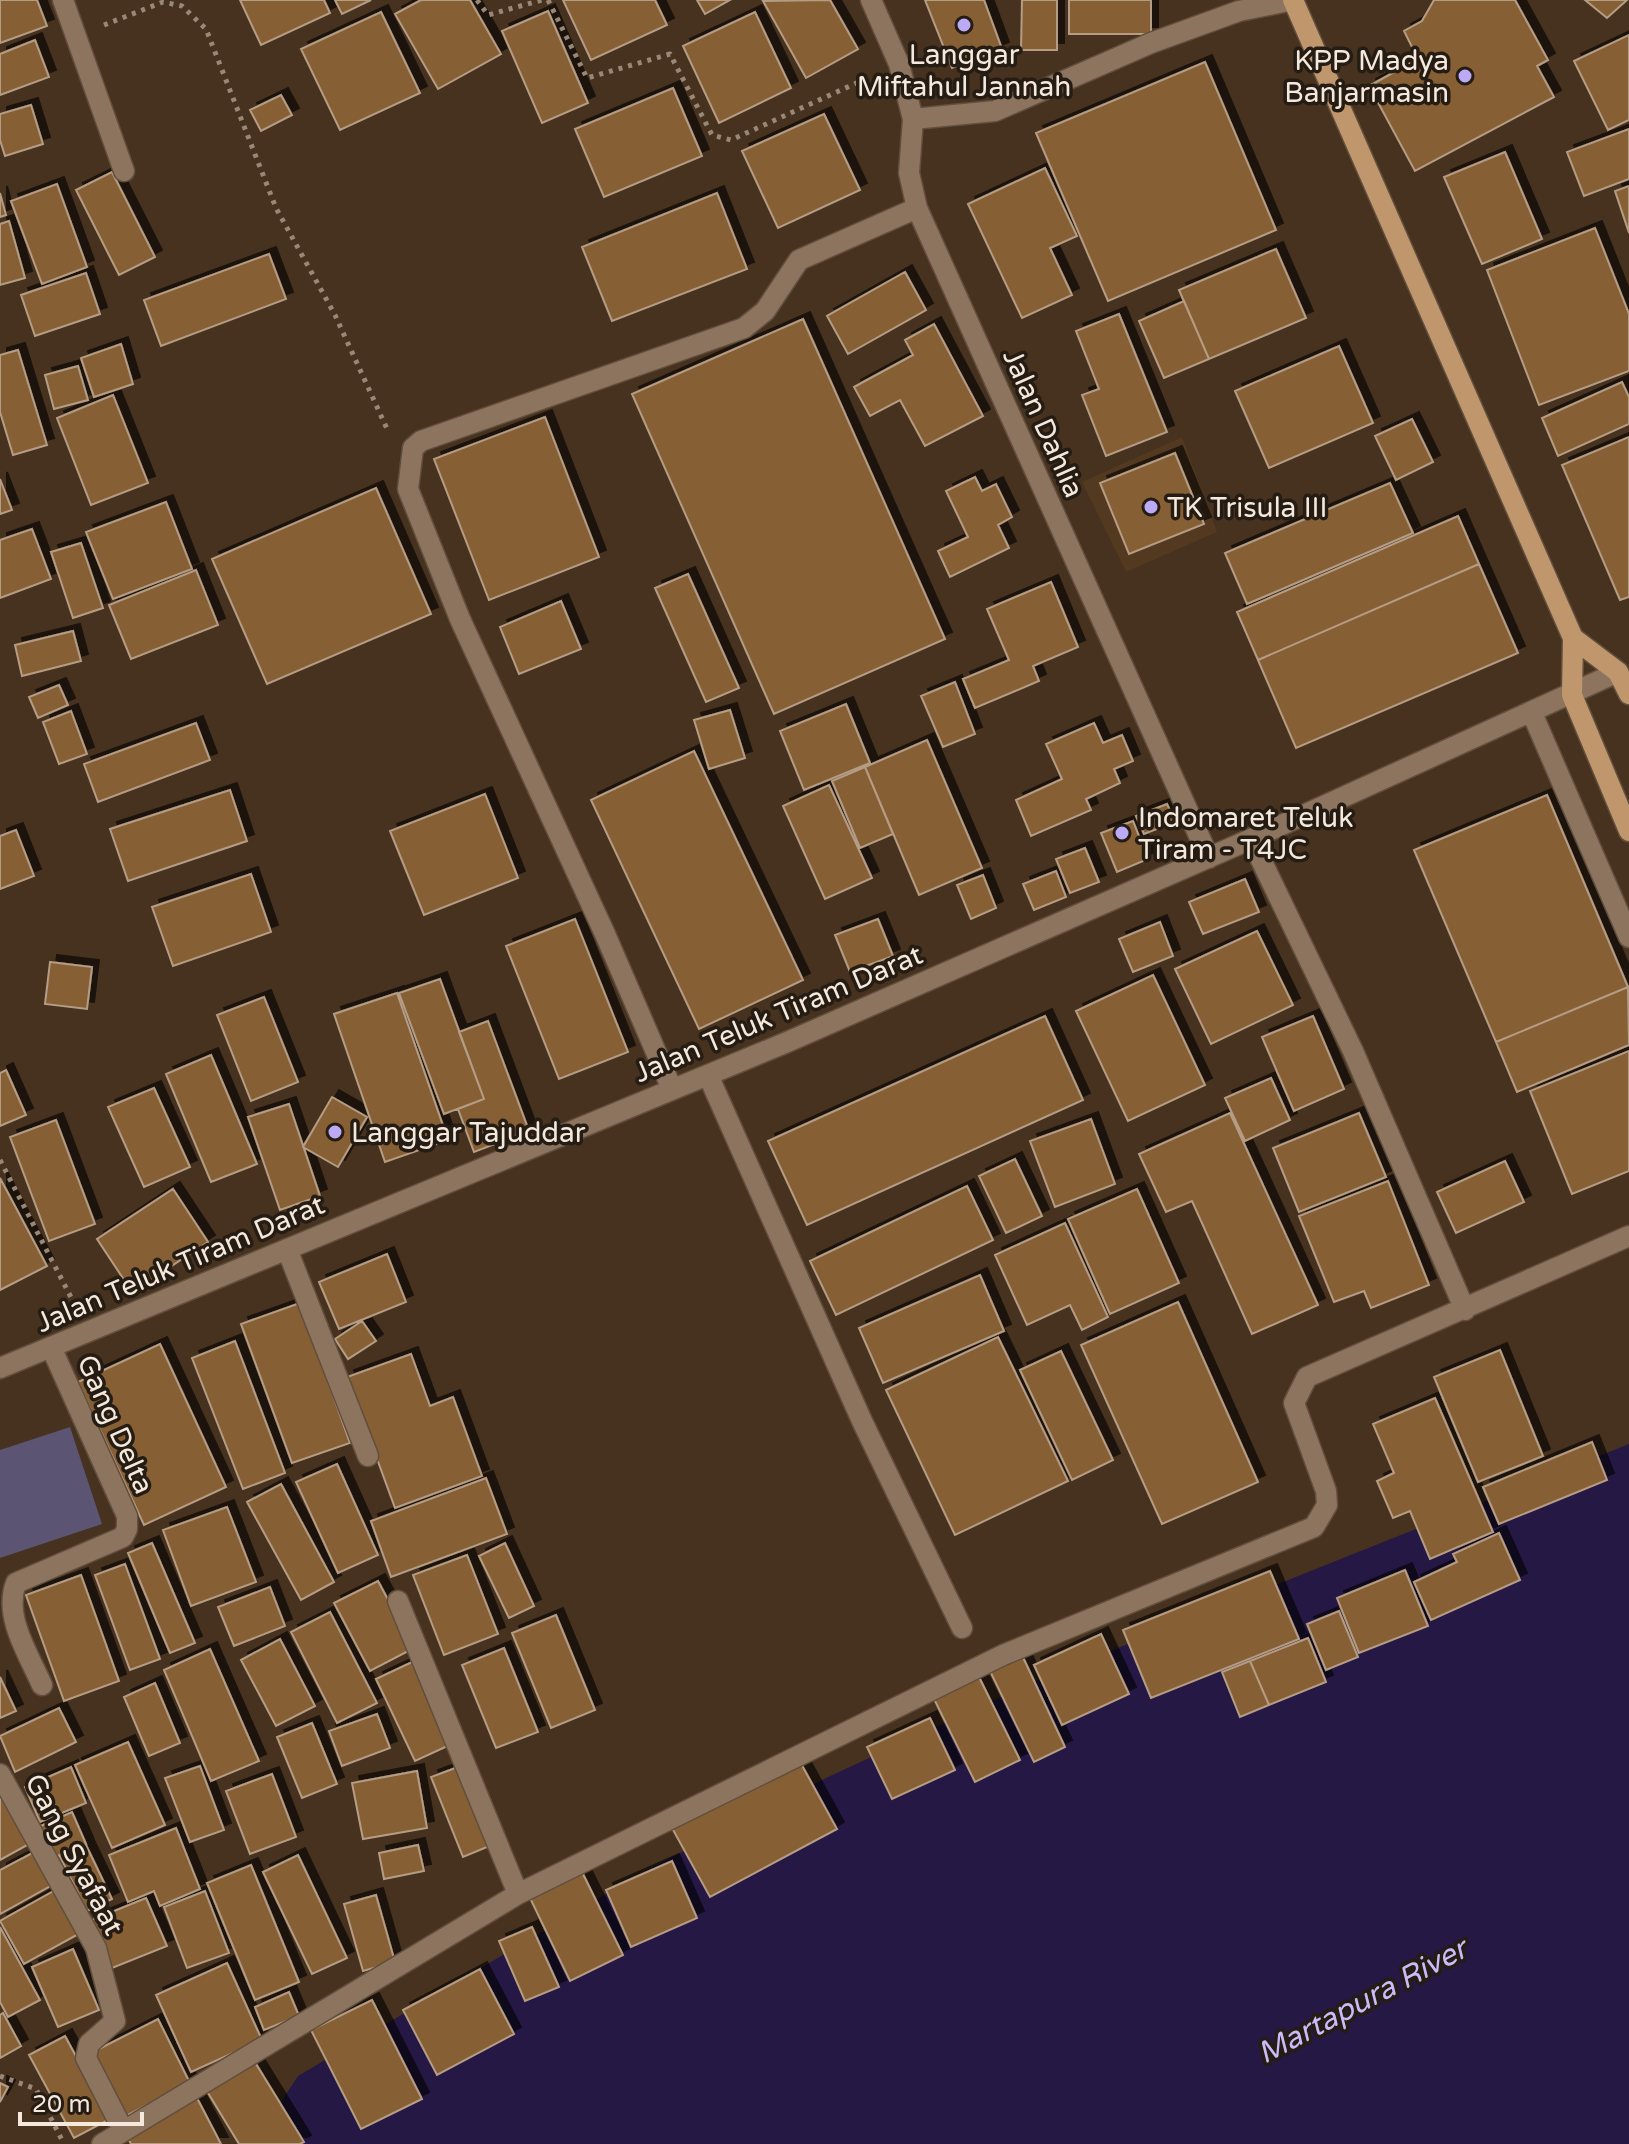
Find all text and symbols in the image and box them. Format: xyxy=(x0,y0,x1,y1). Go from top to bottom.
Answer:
marker: Langgar Miftahul Jannah xyxy=(955,16,973,34)
place label: Langgar Miftahul Jannah xyxy=(857,38,1071,104)
place label: KPP Madya Banjarmasin xyxy=(1284,44,1449,110)
marker: KPP Madya Banjarmasin xyxy=(1456,67,1474,85)
street label: Jalan Dahlia xyxy=(995,344,1091,503)
place label: TK Trisula III xyxy=(1167,491,1328,525)
marker: TK Trisula III xyxy=(1142,498,1160,516)
place label: Indomaret Teluk Tiram - T4JC xyxy=(1138,801,1353,867)
marker: Indomaret Teluk Tiram - T4JC xyxy=(1113,824,1131,842)
street label: Jalan Teluk Tiram Darat xyxy=(629,938,928,1090)
place label: Langgar Tajuddar xyxy=(351,1116,586,1150)
marker: Langgar Tajuddar xyxy=(326,1123,344,1141)
street label: Jalan Teluk Tiram Darat xyxy=(31,1188,330,1340)
street label: Gang Delta xyxy=(69,1350,161,1499)
street label: Gang Syafaat xyxy=(17,1768,131,1941)
water label: Martapura River xyxy=(1251,1929,1476,2072)
scale bar xyxy=(20,2076,142,2126)
text: 20 m xyxy=(32,2090,90,2119)

